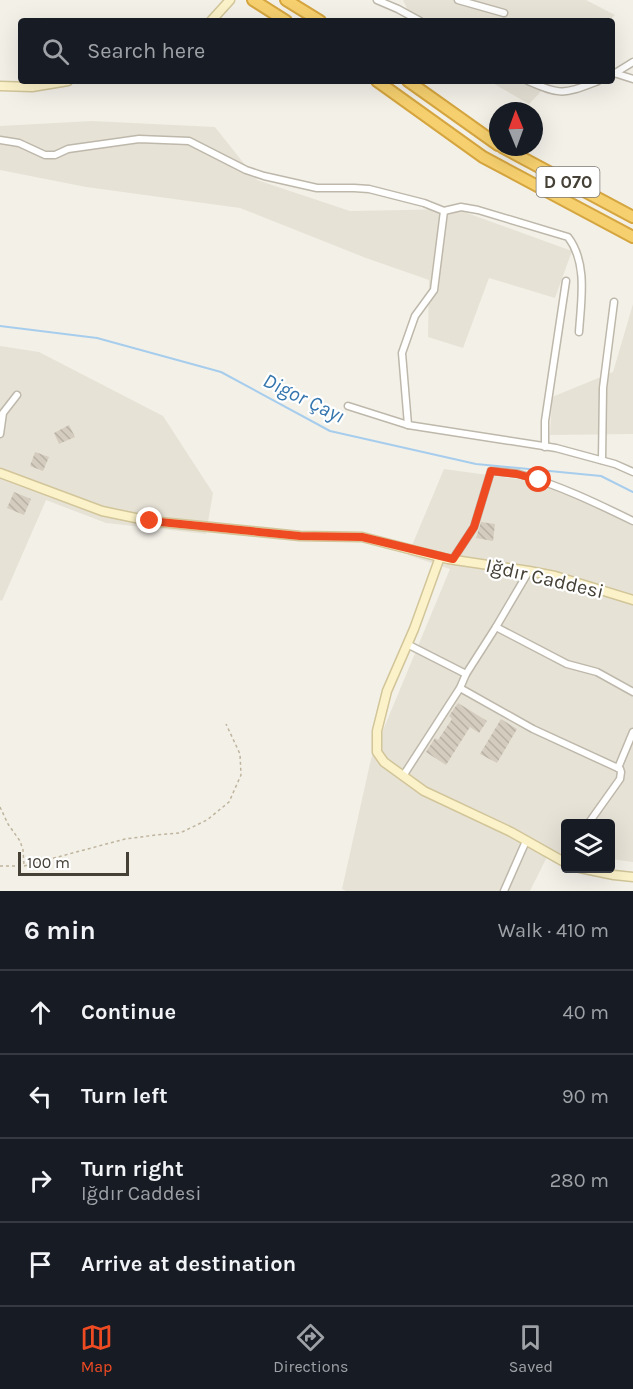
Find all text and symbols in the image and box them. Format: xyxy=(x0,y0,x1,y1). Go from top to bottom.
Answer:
search box xyxy=(18,18,615,84)
icon: search xyxy=(39,35,72,68)
text: Search here xyxy=(87,38,205,64)
north arrow xyxy=(489,102,543,156)
road number: D 070 xyxy=(536,167,600,197)
water label: Digor Çayı xyxy=(259,368,349,428)
route start xyxy=(525,466,551,492)
route end xyxy=(136,507,162,533)
street label: Iğdır Caddesi xyxy=(484,554,606,603)
map controls xyxy=(561,819,615,873)
button: layers xyxy=(561,819,615,873)
scale bar xyxy=(18,849,129,876)
text: 100 m xyxy=(27,853,70,872)
text: 6 min xyxy=(24,915,96,946)
text: Walk · 410 m xyxy=(498,919,609,942)
icon: ahead xyxy=(24,996,57,1029)
text: Continue xyxy=(81,999,176,1025)
text: 40 m xyxy=(563,1001,609,1024)
icon: left xyxy=(24,1080,57,1113)
text: Turn left xyxy=(81,1083,168,1109)
text: 90 m xyxy=(562,1085,609,1108)
text: Turn right xyxy=(81,1156,184,1182)
icon: right xyxy=(24,1164,57,1197)
text: 280 m xyxy=(550,1169,609,1192)
text: Iğdır Caddesi xyxy=(81,1182,201,1205)
icon: arrive xyxy=(24,1248,57,1281)
text: Arrive at destination xyxy=(81,1251,296,1277)
tab: Map xyxy=(80,1321,113,1376)
tab: Directions xyxy=(273,1321,348,1376)
tab: Saved xyxy=(509,1321,553,1376)

